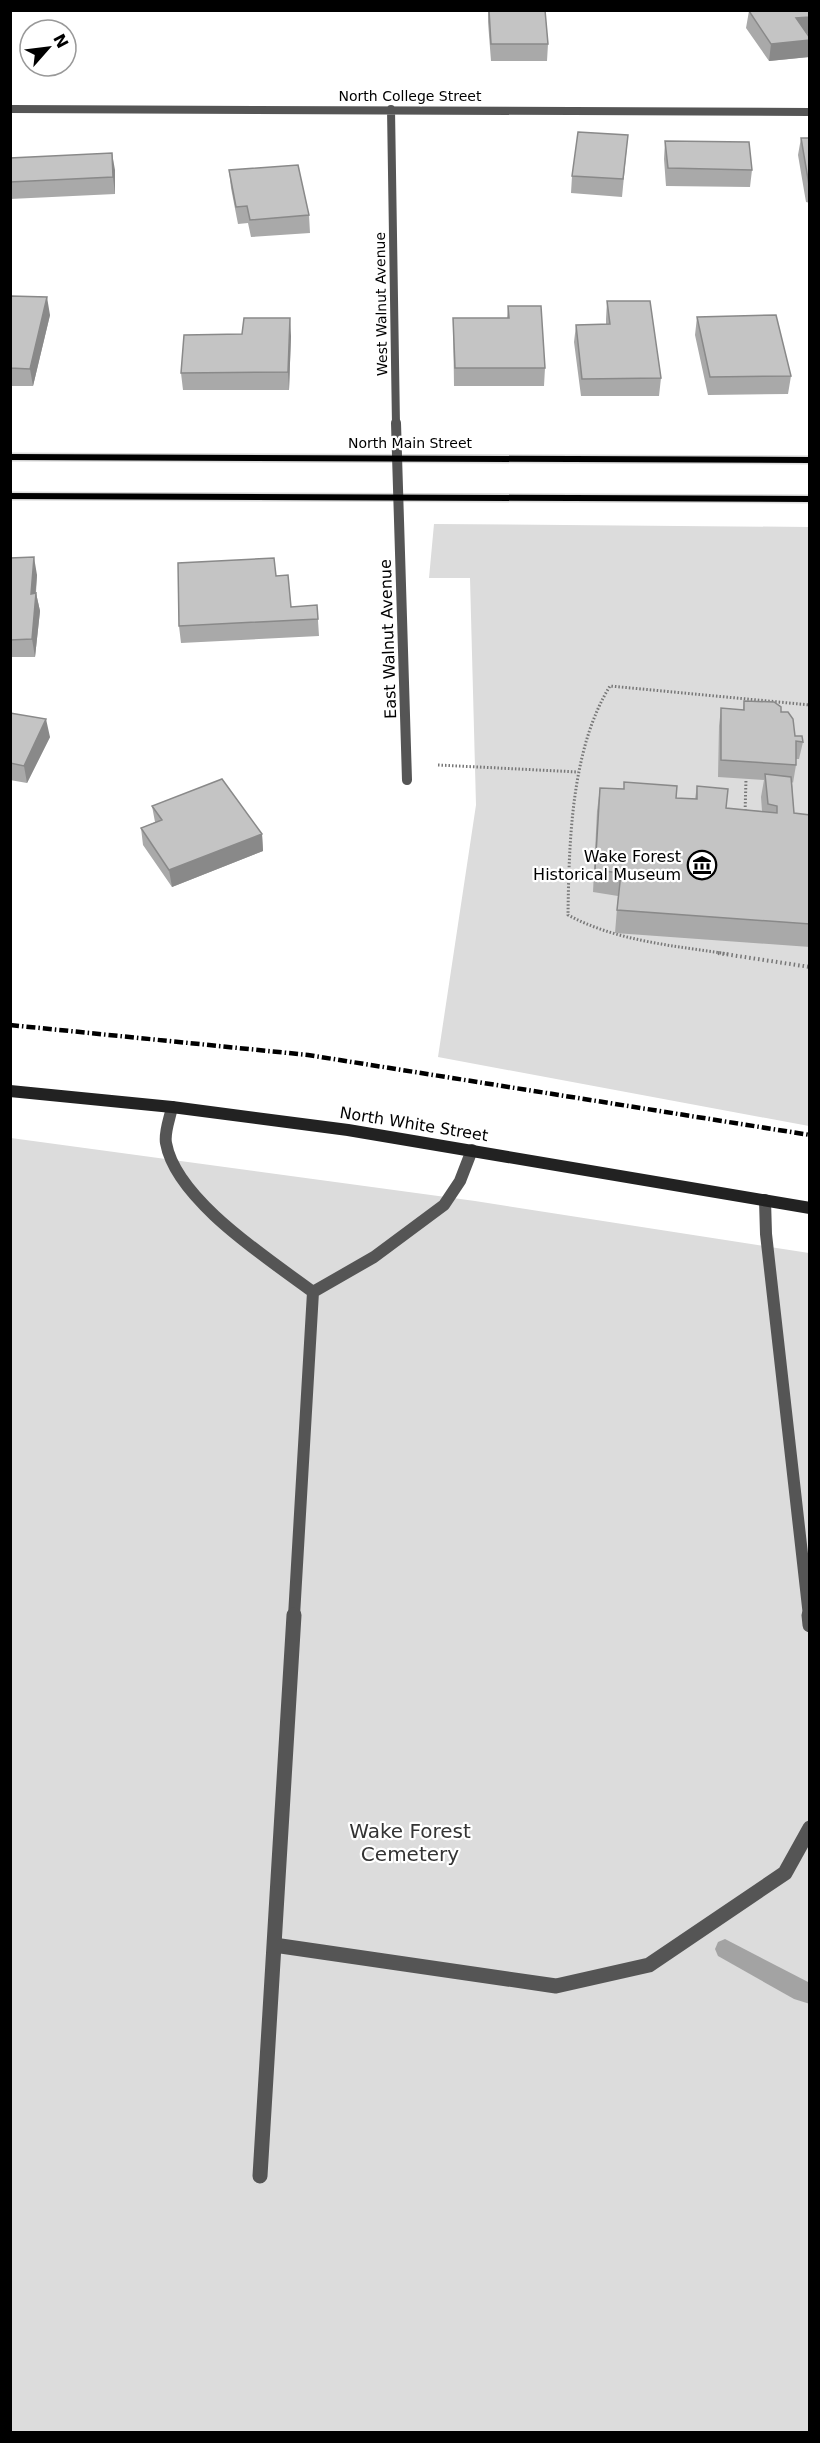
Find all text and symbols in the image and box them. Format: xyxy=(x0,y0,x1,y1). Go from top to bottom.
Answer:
north arrow xyxy=(18,18,78,78)
text: N xyxy=(49,31,72,52)
street label: North College Street xyxy=(339,88,482,104)
street label: West Walnut Avenue xyxy=(372,232,390,376)
street label: North Main Street xyxy=(348,435,473,451)
street label: East Walnut Avenue xyxy=(376,559,400,719)
place label: Wake Forest Historical Museum xyxy=(533,847,681,884)
museum icon: Wake Forest Historical Museum xyxy=(686,849,718,881)
street label: North White Street xyxy=(338,1103,490,1145)
park label: Wake Forest Cemetery xyxy=(349,1819,471,1866)

